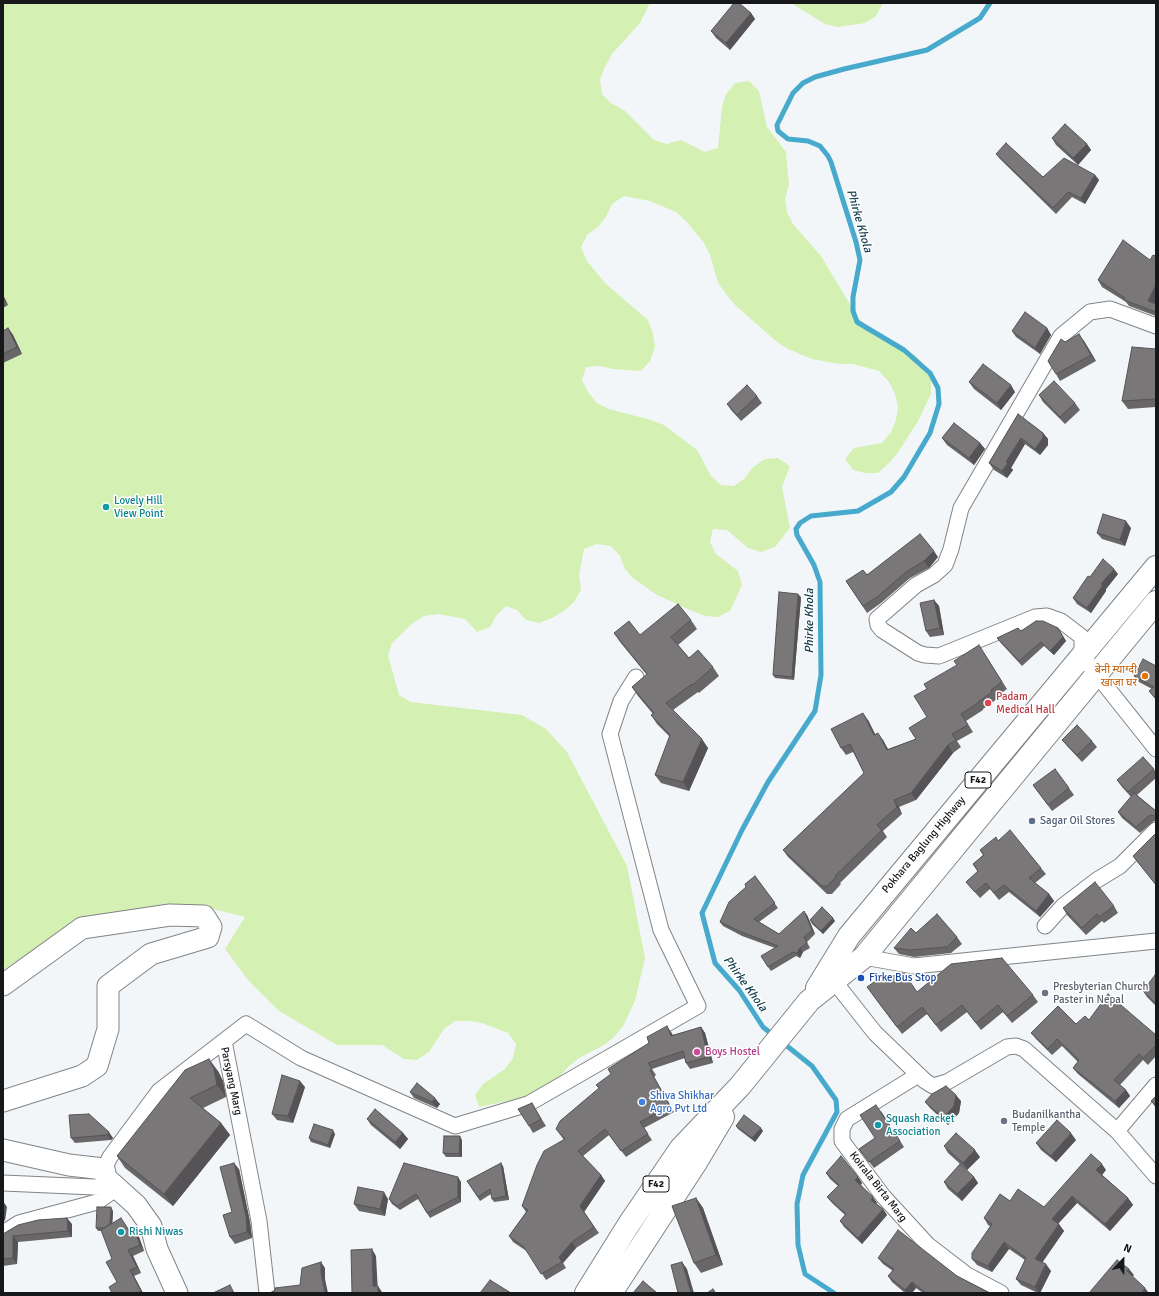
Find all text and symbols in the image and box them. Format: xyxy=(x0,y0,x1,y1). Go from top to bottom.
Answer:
water label: Phirke Khola xyxy=(843,188,875,254)
place label: Lovely Hill View Point xyxy=(114,494,164,520)
marker: Lovely Hill View Point xyxy=(101,502,111,512)
water label: Phirke Khola xyxy=(803,589,817,653)
place label: बेनी म्याग्दी खाजा घर xyxy=(1095,663,1137,689)
marker: बेनी म्याग्दी खाजा घर xyxy=(1140,671,1150,681)
place label: Padam Medical Hall xyxy=(996,690,1055,716)
marker: Padam Medical Hall xyxy=(983,698,993,708)
road number: F42 xyxy=(965,772,991,788)
street label: Pokhara Baglung Highway xyxy=(880,794,968,896)
place label: Sagar Oil Stores xyxy=(1040,814,1115,828)
marker: Sagar Oil Stores xyxy=(1027,816,1037,826)
water label: Phirke Khola xyxy=(720,953,770,1015)
place label: Firke Bus Stop xyxy=(869,971,936,985)
marker: Firke Bus Stop xyxy=(856,973,866,983)
place label: Presbyterian Church Paster in Nepal xyxy=(1053,980,1148,1006)
marker: Presbyterian Church Paster in Nepal xyxy=(1040,988,1050,998)
place label: Boys Hostel xyxy=(705,1045,760,1059)
street label: Parsyang Marg xyxy=(217,1046,245,1116)
marker: Boys Hostel xyxy=(692,1047,702,1057)
place label: Shiva Shikhar Agro Pvt Ltd xyxy=(650,1089,714,1115)
marker: Shiva Shikhar Agro Pvt Ltd xyxy=(637,1097,647,1107)
place label: Budanilkantha Temple xyxy=(1012,1108,1081,1134)
place label: Squash Racket Association xyxy=(886,1112,955,1138)
marker: Budanilkantha Temple xyxy=(999,1116,1009,1126)
marker: Squash Racket Association xyxy=(873,1120,883,1130)
street label: Koirala Birta Marg xyxy=(846,1149,910,1225)
road number: F42 xyxy=(643,1176,669,1192)
place label: Rishi Niwas xyxy=(129,1225,183,1239)
marker: Rishi Niwas xyxy=(116,1227,126,1237)
north arrow xyxy=(1103,1240,1143,1280)
text: N xyxy=(1122,1241,1134,1256)

